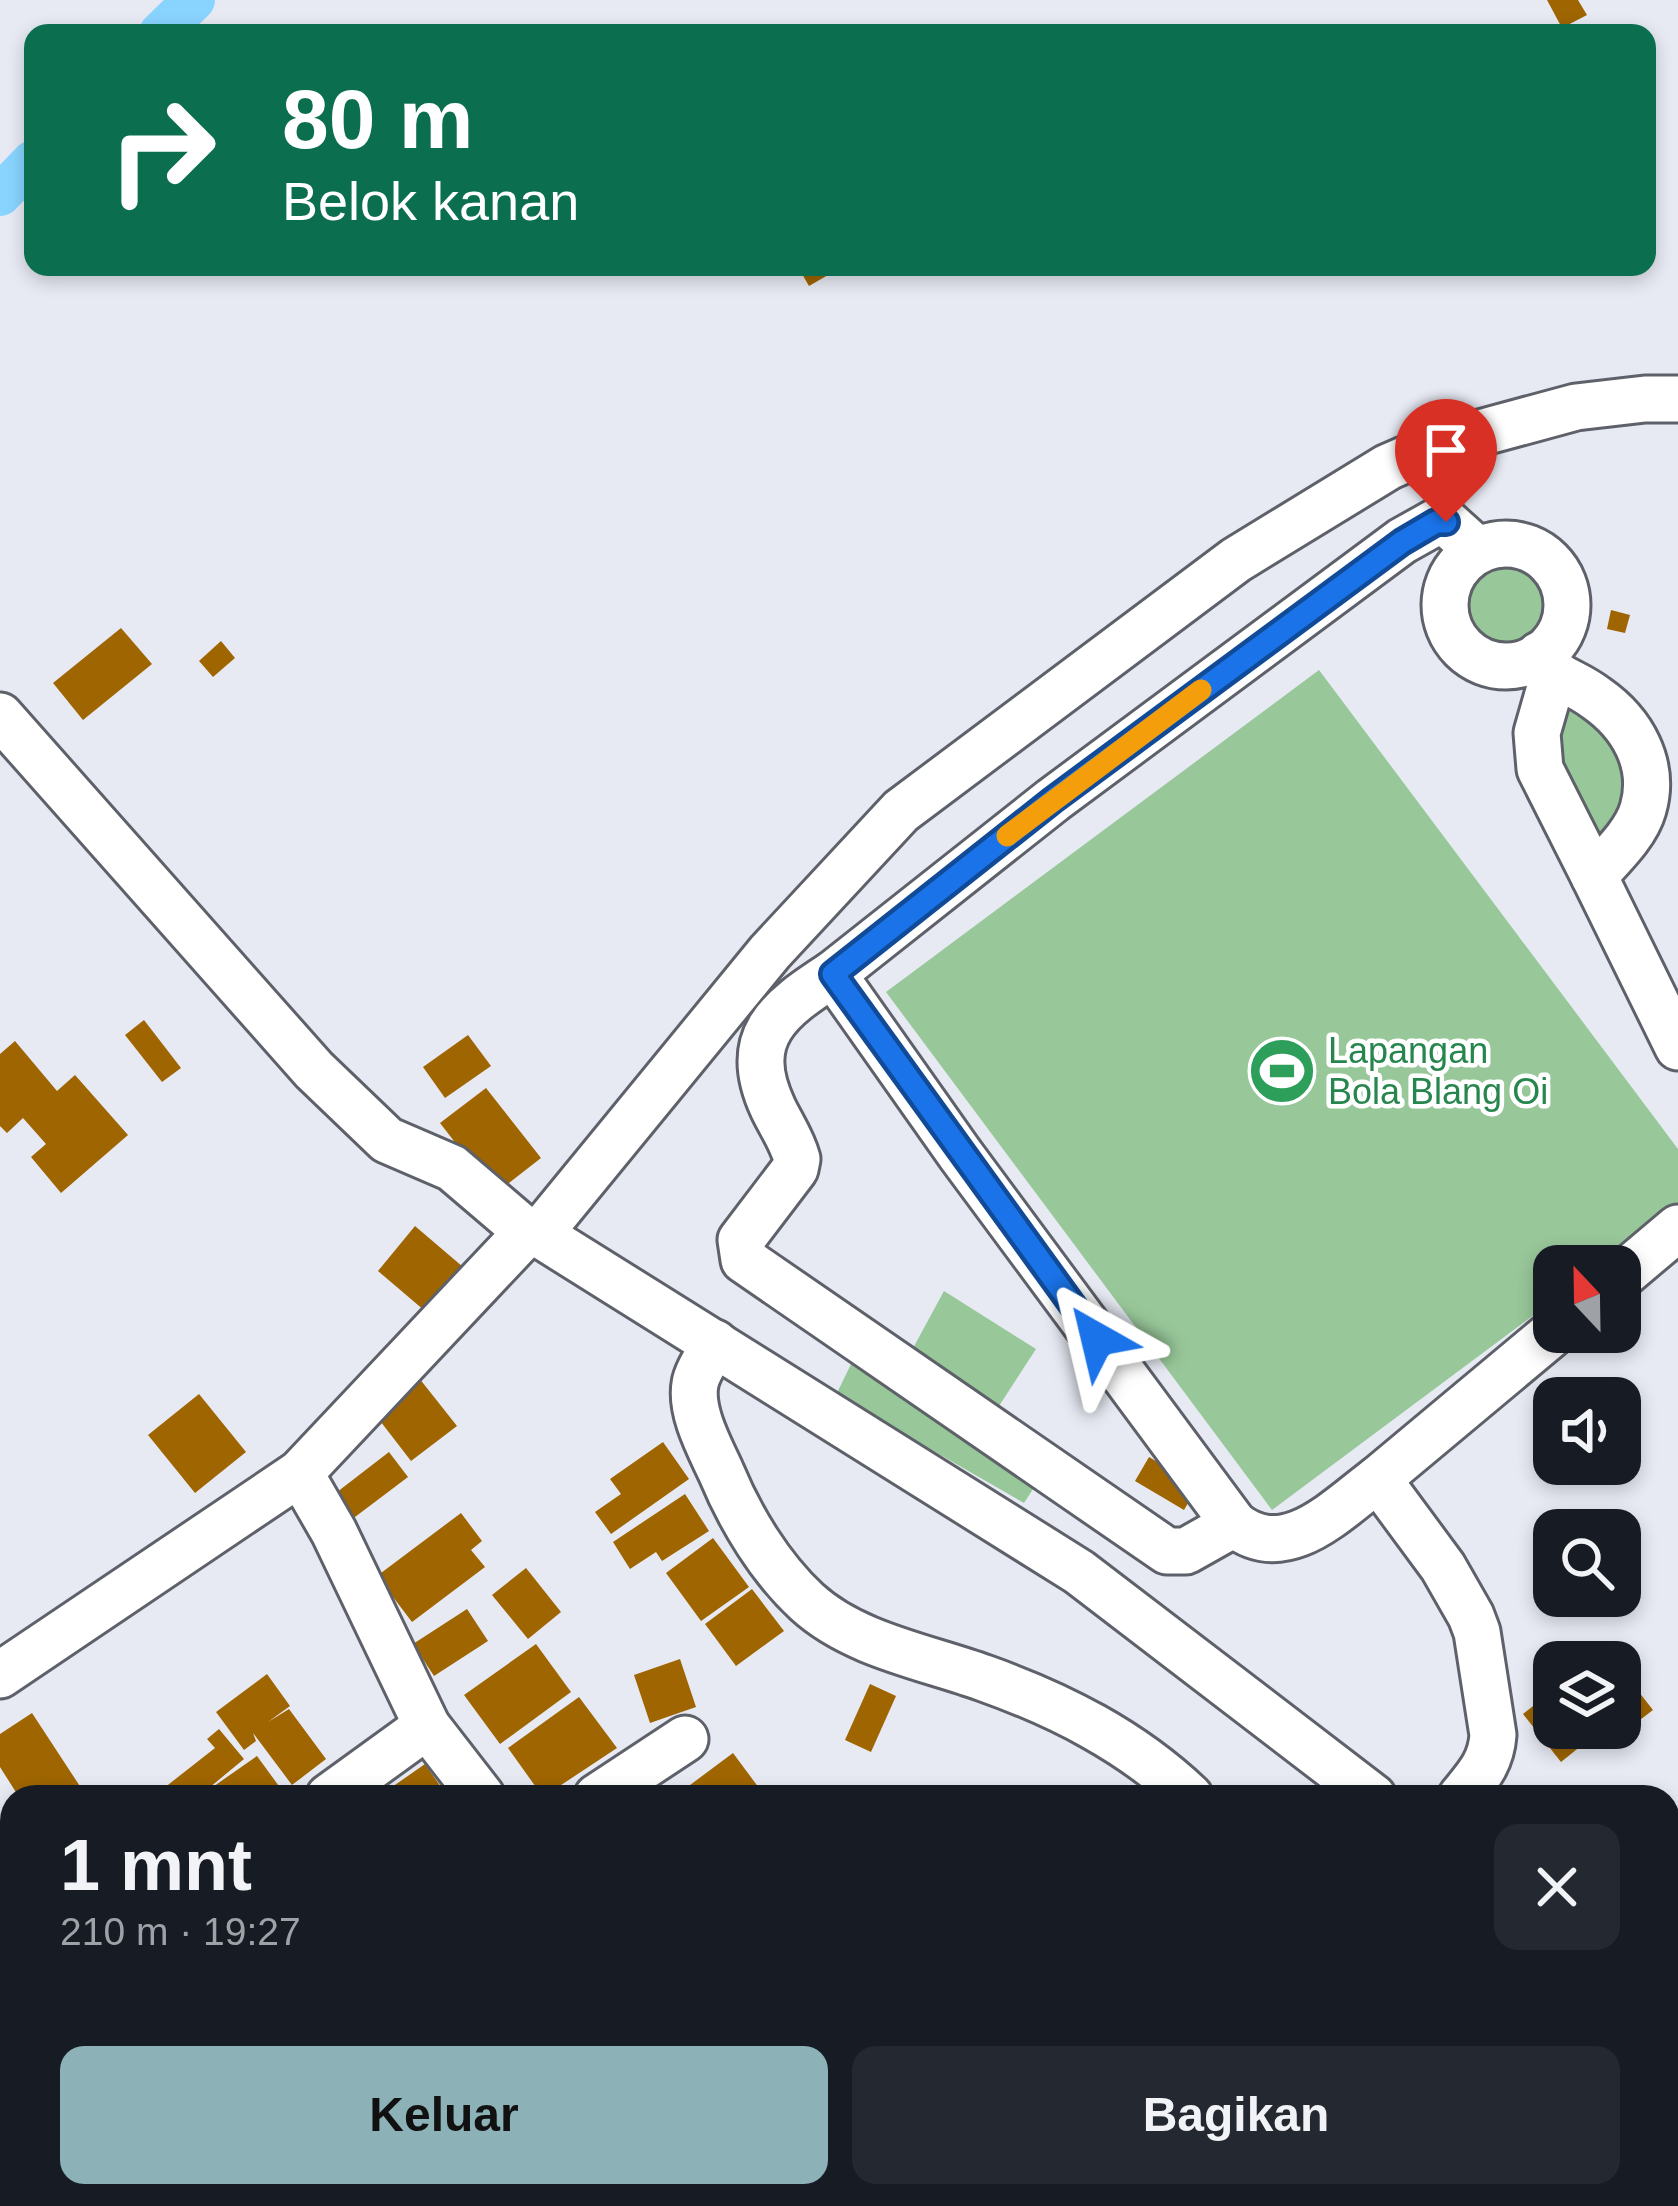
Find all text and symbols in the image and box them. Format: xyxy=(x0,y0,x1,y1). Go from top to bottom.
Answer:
icon: right xyxy=(84,72,240,228)
text: 80 m xyxy=(282,72,473,166)
text: Belok kanan xyxy=(282,171,579,231)
pin xyxy=(1395,399,1497,522)
icon: arrive xyxy=(1413,417,1479,483)
place label: Lapangan Bola Blang Oi xyxy=(1328,1030,1548,1112)
sports icon: Lapangan Bola Blang Oi xyxy=(1247,1036,1317,1106)
north arrow xyxy=(1533,1245,1641,1353)
map controls xyxy=(1533,1245,1641,1749)
position arrow xyxy=(1034,1276,1160,1402)
button: sound xyxy=(1533,1377,1641,1485)
button: search xyxy=(1533,1509,1641,1617)
button: layers xyxy=(1533,1641,1641,1749)
button: close xyxy=(1494,1824,1620,1950)
text: 1 mnt xyxy=(60,1825,252,1905)
text: 210 m · 19:27 xyxy=(60,1910,301,1953)
button: Keluar xyxy=(60,2046,828,2184)
button: Bagikan xyxy=(852,2046,1620,2184)

